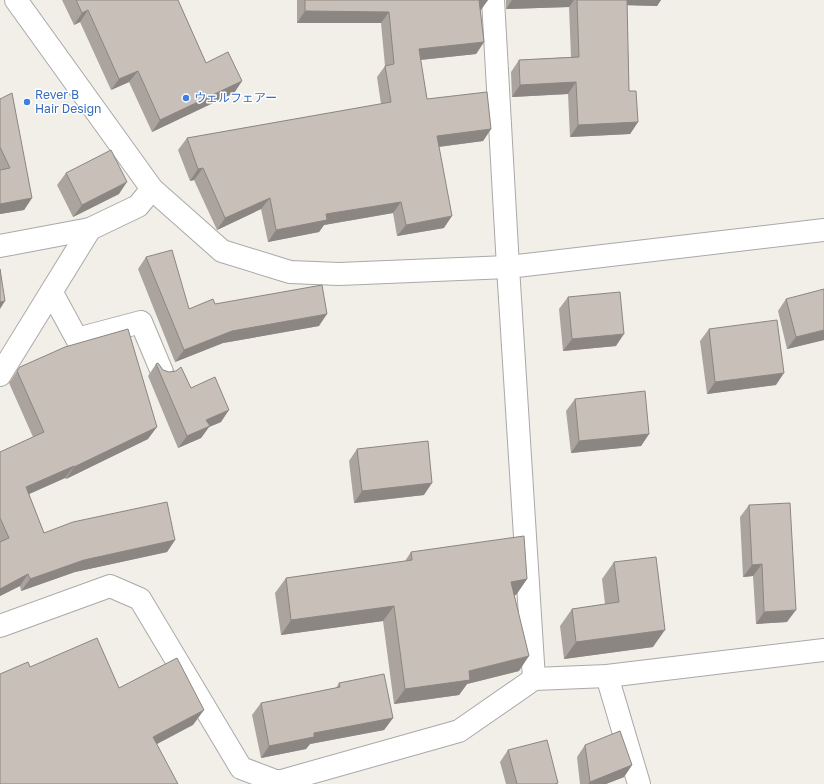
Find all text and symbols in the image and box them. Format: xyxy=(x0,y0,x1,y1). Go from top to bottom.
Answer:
place label: Rever B Hair Design xyxy=(35,87,102,116)
place label: ウェルフェアー xyxy=(194,90,277,105)
marker: ウェルフェアー xyxy=(181,93,191,103)
marker: Rever B Hair Design xyxy=(22,97,32,107)

